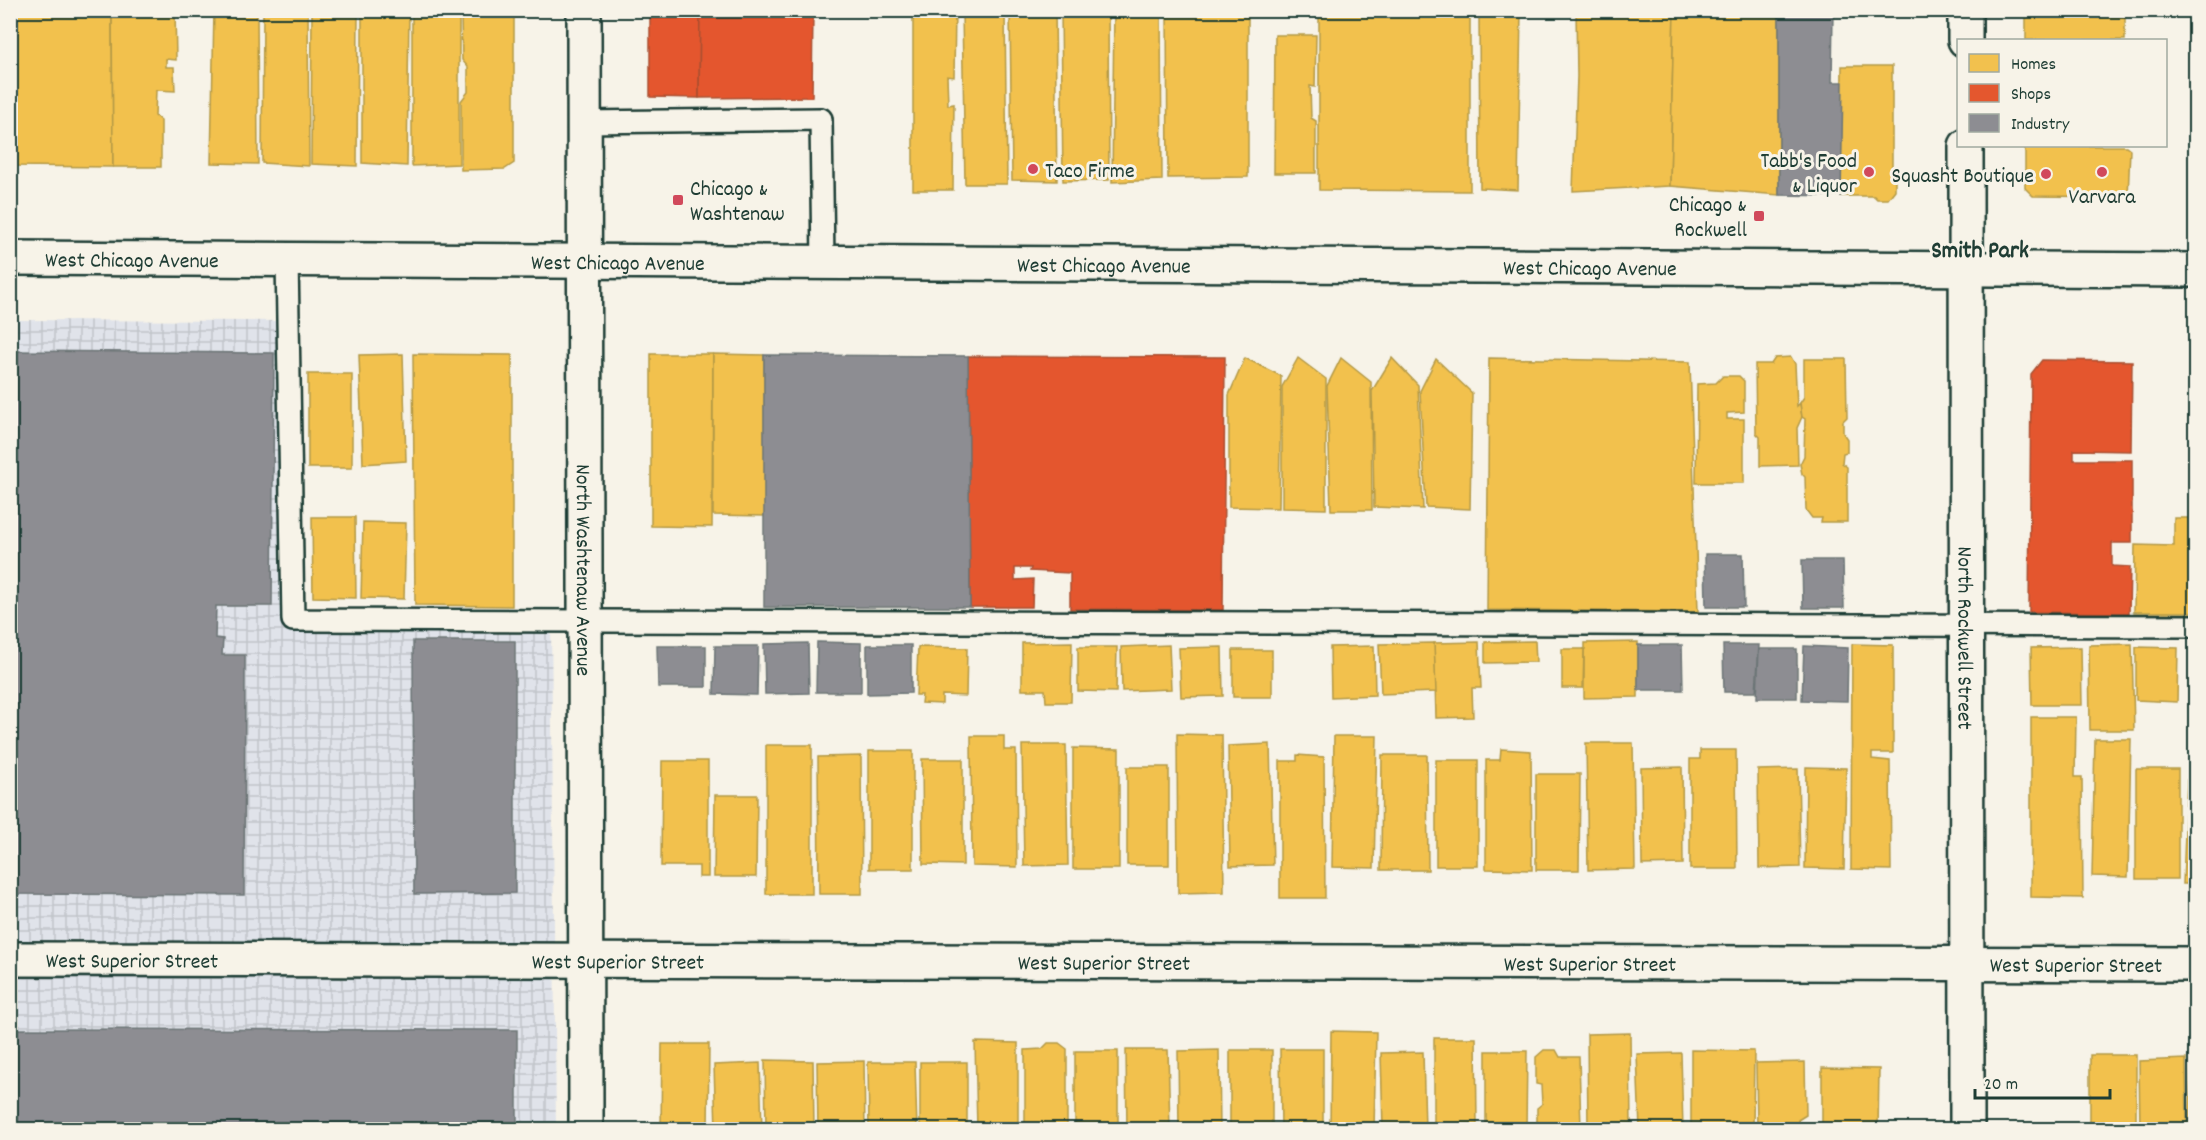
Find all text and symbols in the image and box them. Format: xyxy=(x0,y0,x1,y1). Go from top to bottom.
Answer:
legend xyxy=(1957,39,2167,147)
text: Homes xyxy=(2011,53,2056,78)
text: Shops xyxy=(2011,83,2051,108)
text: Industry xyxy=(2011,113,2070,138)
place label: Tabb's Food & Liquor xyxy=(1760,147,1858,203)
place label: Taco Firme xyxy=(1045,157,1135,188)
marker: Taco Firme xyxy=(1026,162,1040,176)
place label: Squasht Boutique xyxy=(1891,162,2034,193)
marker: Tabb's Food & Liquor xyxy=(1862,165,1876,179)
marker: Varvara xyxy=(2095,165,2109,179)
marker: Squasht Boutique xyxy=(2039,167,2053,181)
place label: Chicago & Washtenaw xyxy=(690,175,785,231)
place label: Varvara xyxy=(2068,183,2136,214)
place label: Chicago & Rockwell xyxy=(1669,191,1747,247)
marker: Chicago & Washtenaw xyxy=(671,193,685,207)
marker: Chicago & Rockwell xyxy=(1752,209,1766,223)
district label: Smith Park xyxy=(1931,235,2029,269)
street label: West Chicago Avenue xyxy=(45,246,219,278)
street label: West Chicago Avenue xyxy=(531,249,705,281)
street label: West Chicago Avenue xyxy=(1017,252,1191,283)
street label: West Chicago Avenue xyxy=(1503,254,1677,286)
street label: North Washtenaw Avenue xyxy=(566,464,597,676)
street label: North Rockwell Street xyxy=(1947,546,1979,730)
street label: West Superior Street xyxy=(46,947,218,978)
street label: West Superior Street xyxy=(532,948,704,980)
street label: West Superior Street xyxy=(1018,949,1190,981)
street label: West Superior Street xyxy=(1504,950,1676,982)
street label: West Superior Street xyxy=(1990,952,2162,983)
scale bar xyxy=(1975,1062,2110,1100)
text: 20 m xyxy=(1984,1073,2018,1098)

